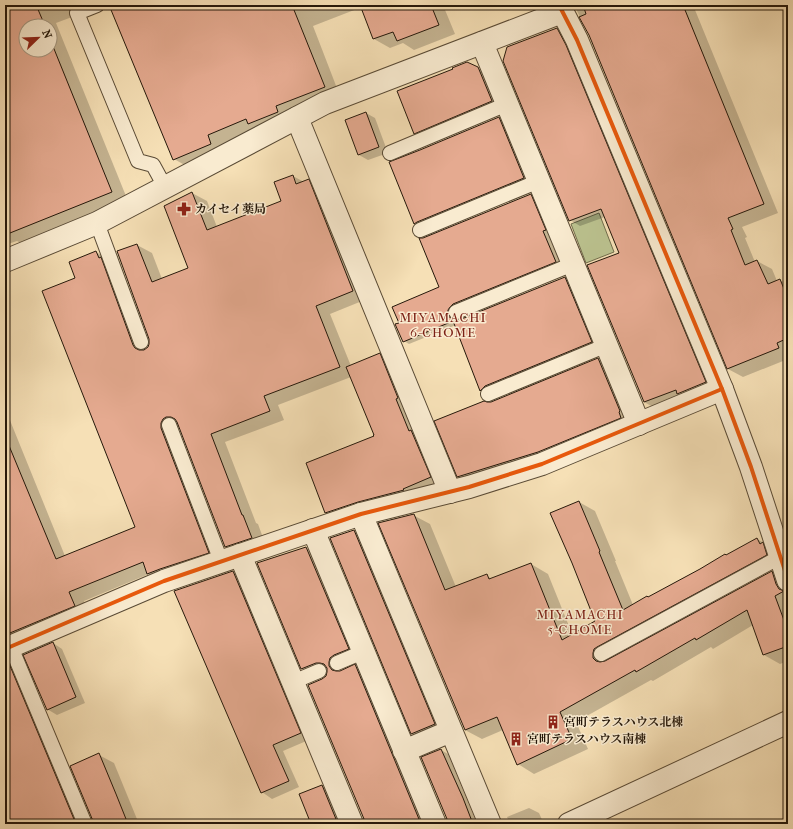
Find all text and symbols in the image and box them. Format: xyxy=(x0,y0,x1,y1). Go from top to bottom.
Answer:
north arrow xyxy=(18,18,58,58)
text: N xyxy=(39,28,55,41)
pharmacy icon: カイセイ薬局 xyxy=(176,201,192,217)
place label: カイセイ薬局 xyxy=(195,202,266,216)
district label: MIYAMACHI 6-CHOME xyxy=(399,310,487,340)
district label: MIYAMACHI 5-CHOME xyxy=(536,607,624,637)
building icon: 宮町テラスハウス北棟 xyxy=(545,714,561,730)
place label: 宮町テラスハウス北棟 xyxy=(564,715,683,729)
building icon: 宮町テラスハウス南棟 xyxy=(508,731,524,747)
place label: 宮町テラスハウス南棟 xyxy=(527,732,646,746)

